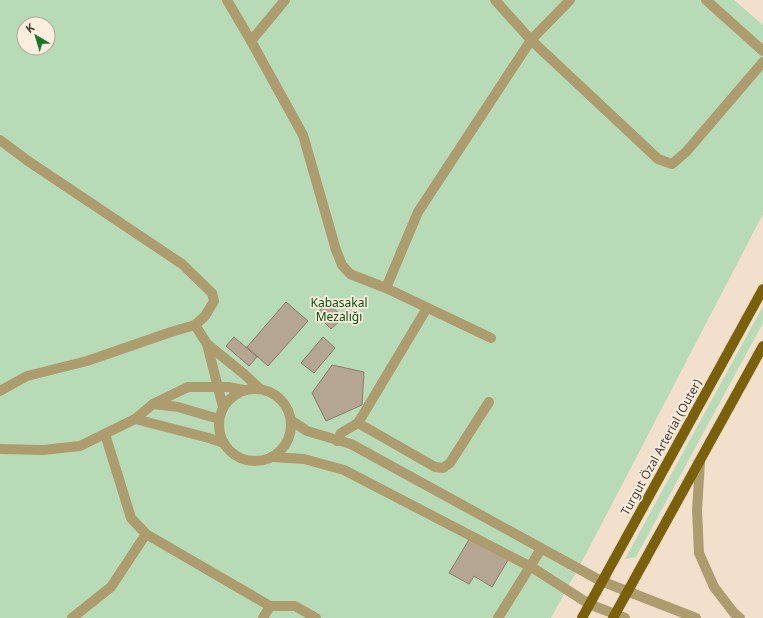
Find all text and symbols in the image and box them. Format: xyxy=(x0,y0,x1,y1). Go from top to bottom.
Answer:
north arrow xyxy=(16,16,56,56)
text: K xyxy=(22,19,38,36)
park label: Kabasakal Mezalığı xyxy=(311,294,368,325)
street label: Turgut Özal Arterial (Outer) xyxy=(616,375,706,518)

